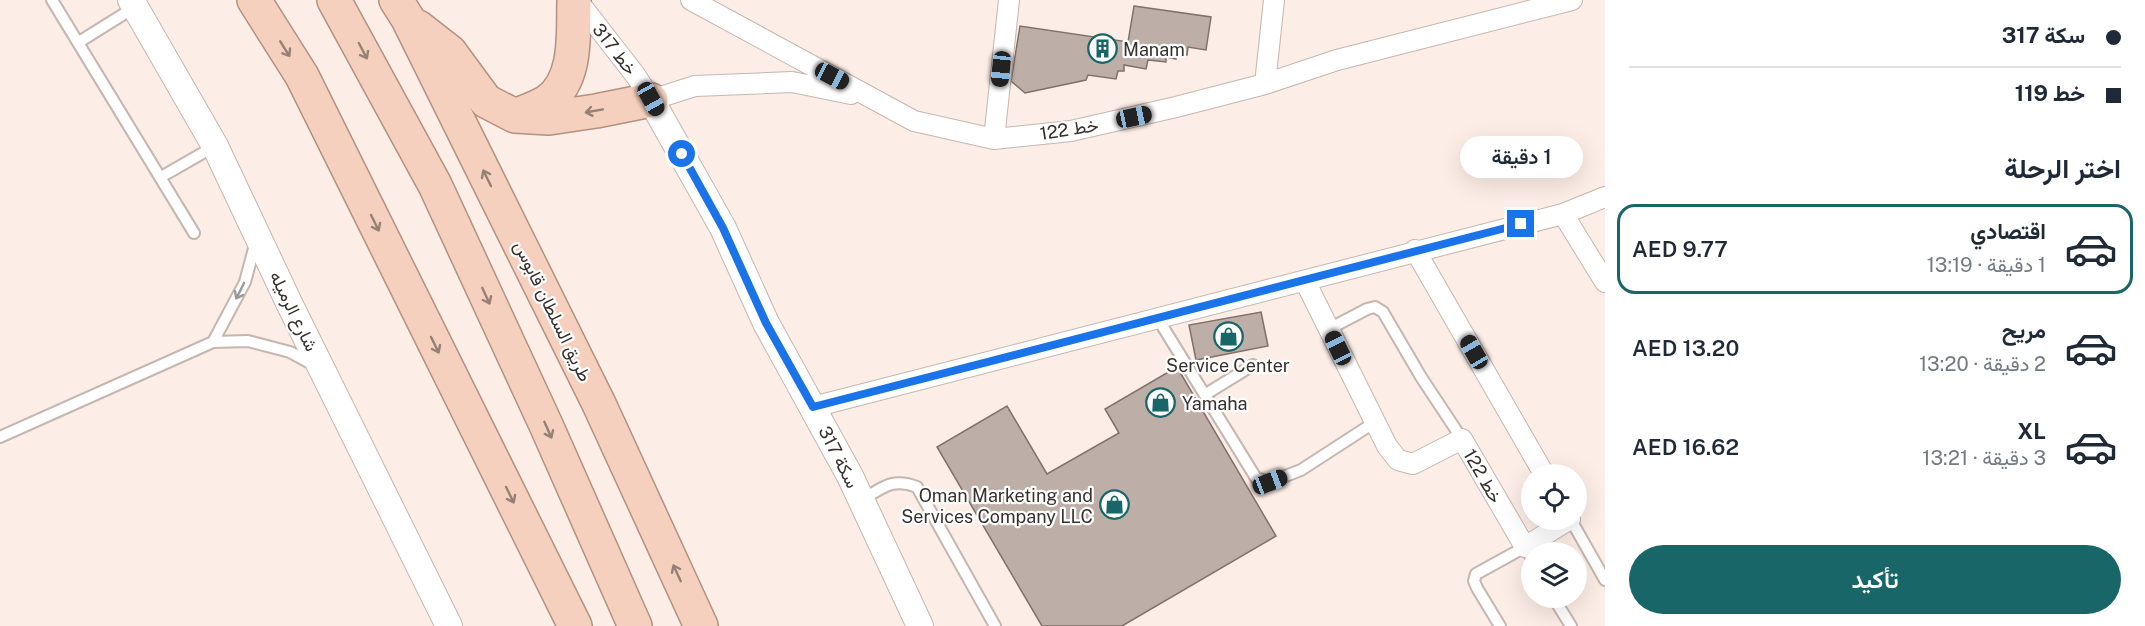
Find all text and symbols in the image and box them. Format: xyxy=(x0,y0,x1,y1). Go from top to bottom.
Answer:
street label: خط 317 xyxy=(588,19,642,79)
text: سكة 317 xyxy=(2002,22,2085,48)
building icon: Manam xyxy=(1086,33,1118,65)
place label: Manam xyxy=(1123,39,1185,60)
one-way arrow xyxy=(279,41,292,58)
one-way arrow xyxy=(357,42,369,59)
car xyxy=(990,50,1012,88)
car xyxy=(812,60,852,92)
car xyxy=(634,79,668,119)
text: خط 119 xyxy=(2015,80,2085,106)
car xyxy=(1115,104,1153,130)
one-way arrow xyxy=(584,106,604,117)
street label: خط 122 xyxy=(1038,114,1100,144)
callout: 1 دقيقة xyxy=(1460,137,1582,179)
route start xyxy=(668,140,695,167)
text: 1 دقيقة xyxy=(1492,145,1552,169)
text: اختر الرحلة xyxy=(2004,152,2121,184)
one-way arrow xyxy=(481,170,493,188)
route end xyxy=(1507,210,1534,237)
one-way arrow xyxy=(370,213,381,231)
text: اقتصادي xyxy=(1970,218,2046,244)
icon: car xyxy=(2064,222,2118,276)
text: AED 9.77 xyxy=(1632,236,1728,262)
street label: طريق السلطان قابوس xyxy=(509,237,596,385)
text: 1 دقيقة · 13:19 xyxy=(1927,253,2046,277)
street label: شارع الرميله xyxy=(264,267,322,355)
one-way arrow xyxy=(234,282,246,300)
one-way arrow xyxy=(481,287,493,305)
text: مريح xyxy=(2002,317,2046,343)
shop icon: Service Center xyxy=(1212,320,1244,352)
icon: car xyxy=(2064,321,2118,375)
car xyxy=(1322,328,1354,368)
car xyxy=(1457,332,1491,372)
one-way arrow xyxy=(430,335,442,353)
text: AED 13.20 xyxy=(1632,335,1739,361)
text: 2 دقيقة · 13:20 xyxy=(1919,352,2046,376)
place label: Service Center xyxy=(1166,355,1290,376)
shop icon: Yamaha xyxy=(1145,387,1177,419)
place label: Yamaha xyxy=(1182,393,1248,414)
text: XL xyxy=(2018,418,2046,444)
icon: car xyxy=(2064,420,2118,474)
one-way arrow xyxy=(543,421,554,439)
street label: سكة 317 xyxy=(815,423,863,491)
text: AED 16.62 xyxy=(1632,434,1739,460)
street label: خط 122 xyxy=(1459,445,1507,507)
text: 3 دقيقة · 13:21 xyxy=(1922,446,2046,470)
map controls xyxy=(1521,464,1587,608)
button: locate xyxy=(1521,464,1587,530)
car xyxy=(1250,467,1290,497)
place label: Oman Marketing and Services Company LLC xyxy=(901,485,1093,527)
one-way arrow xyxy=(504,486,516,503)
shop icon: Oman Marketing and Services Company LLC xyxy=(1098,489,1130,521)
button: layers xyxy=(1521,542,1587,608)
button: تأكيد xyxy=(1629,545,2121,614)
one-way arrow xyxy=(670,564,682,582)

